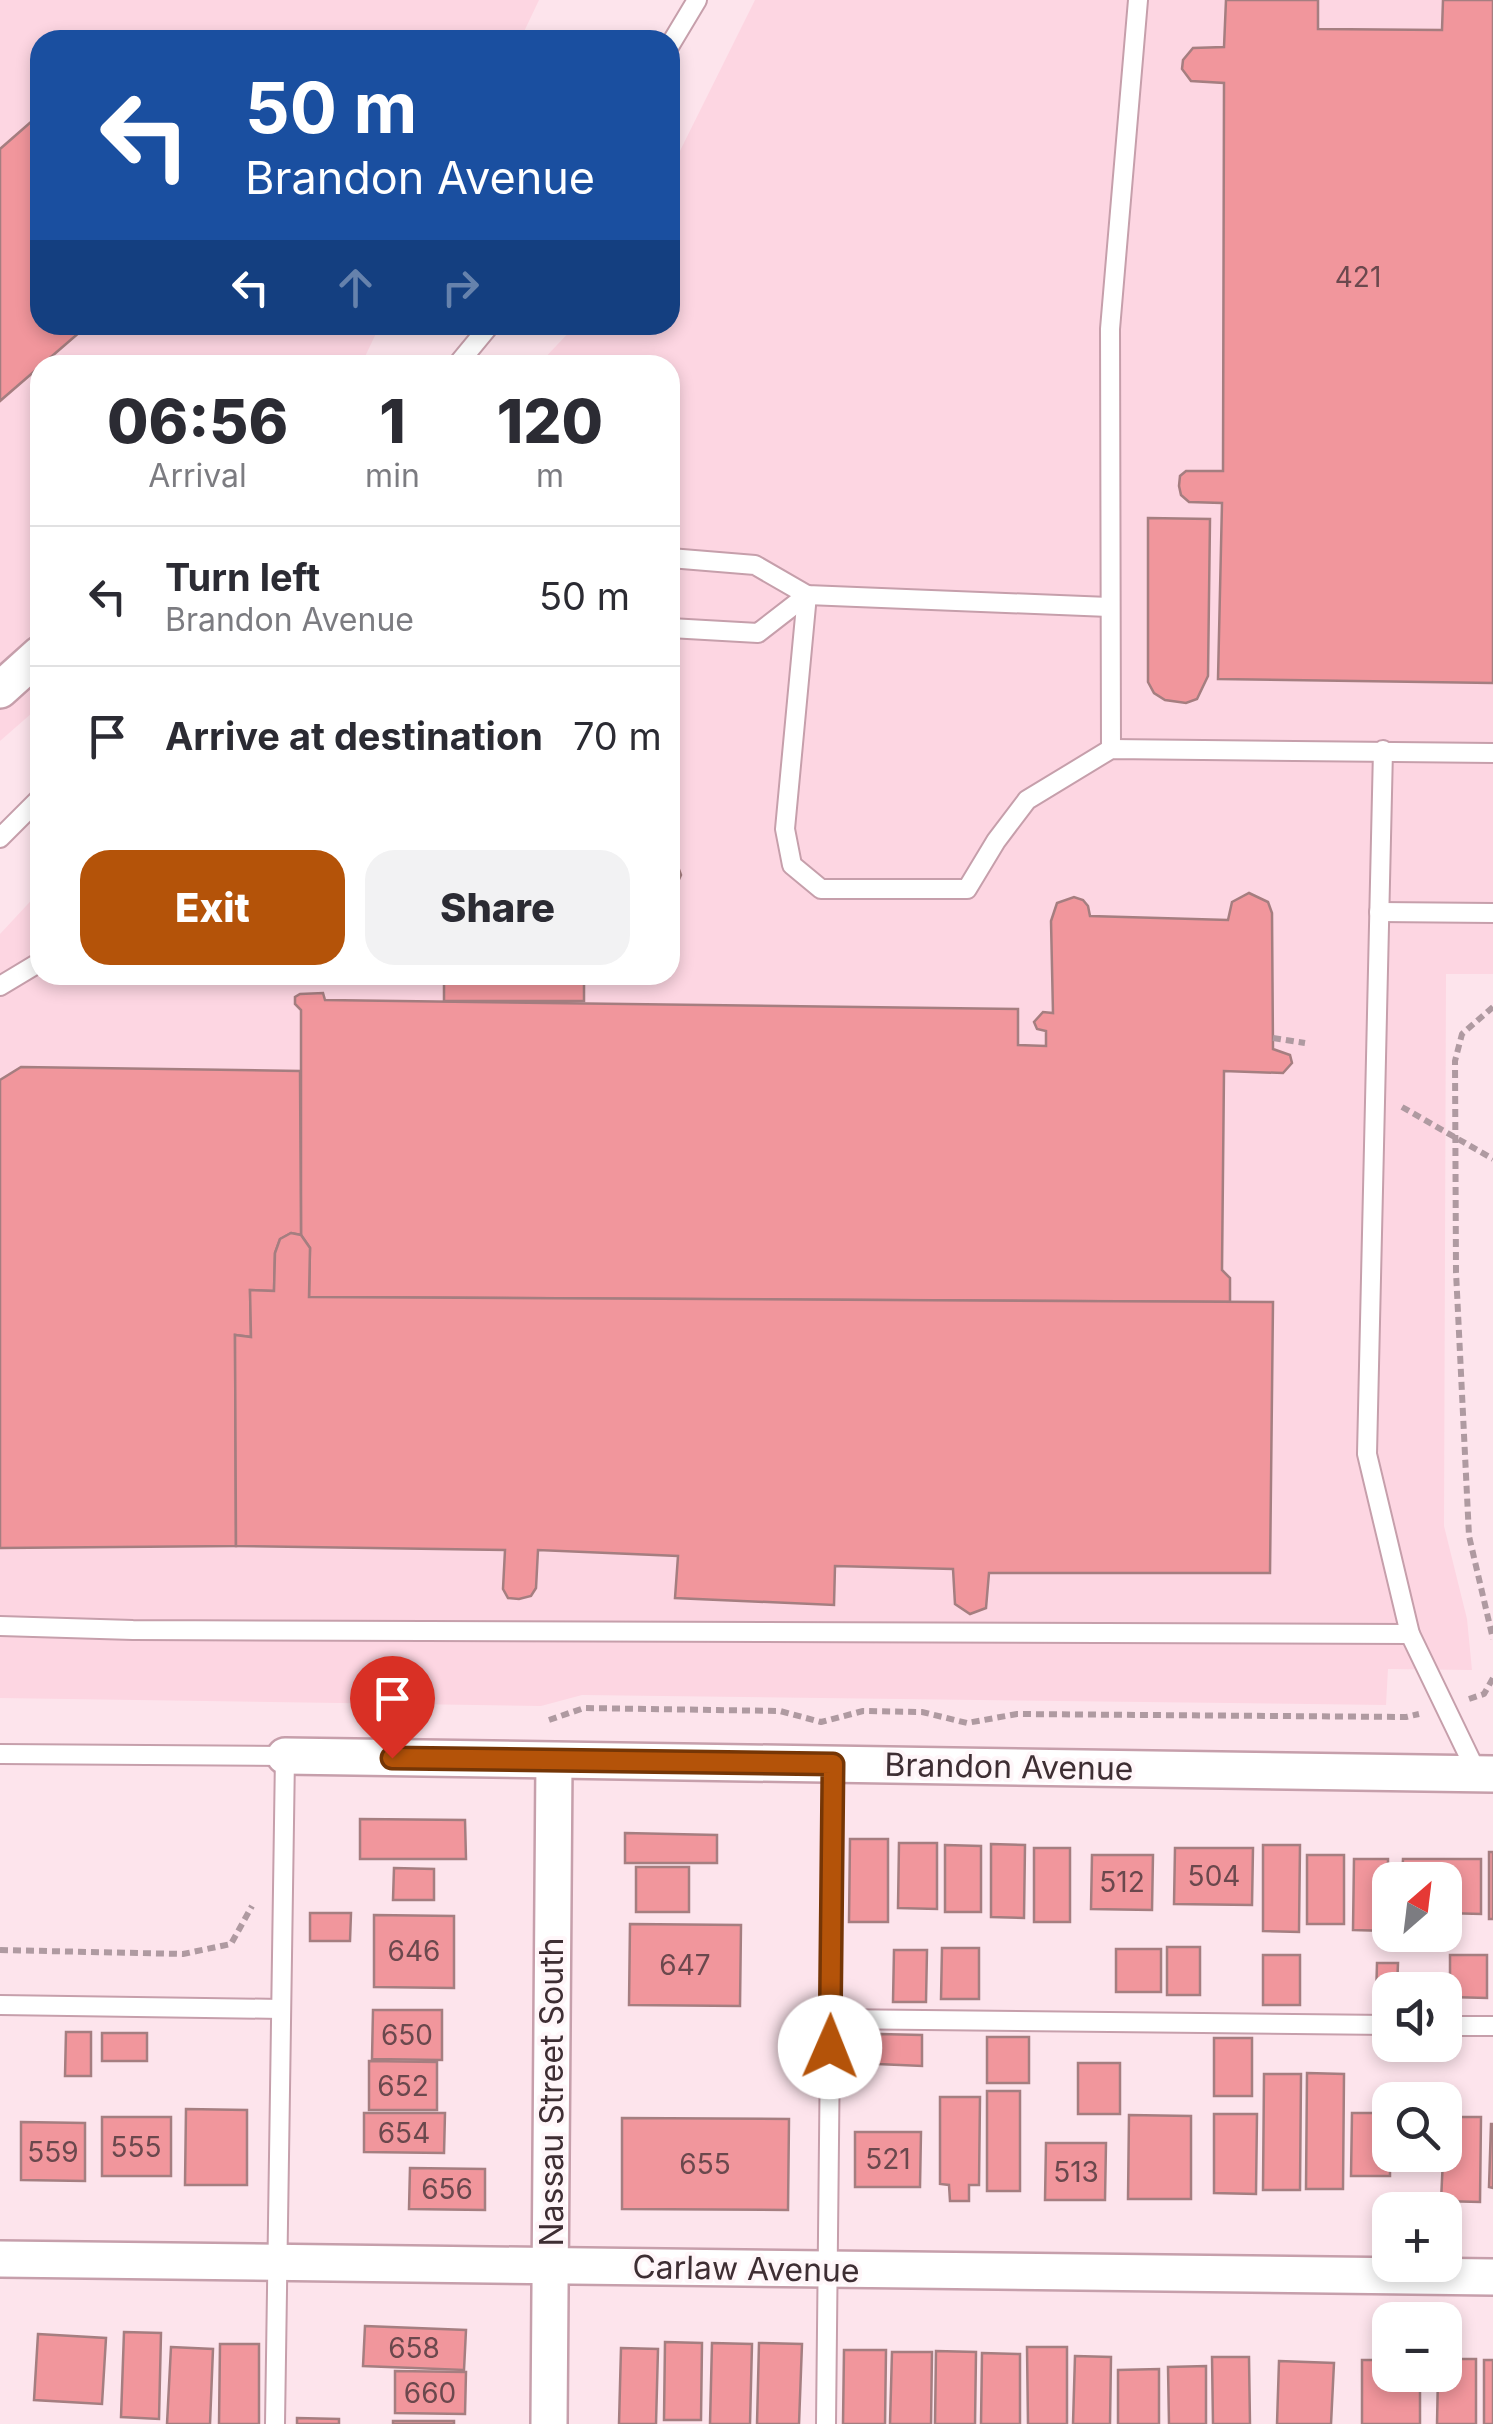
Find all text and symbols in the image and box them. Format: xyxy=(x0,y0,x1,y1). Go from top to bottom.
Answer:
text: 50 m xyxy=(245,65,417,150)
icon: left xyxy=(80,70,210,200)
text: Brandon Avenue xyxy=(245,150,595,205)
icon: left xyxy=(223,260,278,315)
icon: ahead xyxy=(328,260,383,315)
icon: right xyxy=(433,260,488,315)
house number: 421 xyxy=(1335,260,1381,294)
text: 06:56 xyxy=(107,385,288,457)
text: 1 xyxy=(379,385,406,457)
text: 120 xyxy=(497,385,603,457)
text: Arrival xyxy=(148,456,247,495)
text: min xyxy=(365,456,420,495)
text: m xyxy=(536,456,564,495)
text: Turn left xyxy=(165,554,320,600)
icon: left xyxy=(80,569,135,624)
text: 50 m xyxy=(539,573,630,619)
text: Brandon Avenue xyxy=(165,600,414,639)
icon: arrive xyxy=(80,709,135,764)
text: Arrive at destination xyxy=(165,713,543,759)
text: 70 m xyxy=(573,713,662,759)
button: Exit xyxy=(80,850,345,965)
button: Share xyxy=(365,850,630,965)
pin xyxy=(350,1656,435,1759)
icon: arrive xyxy=(365,1671,420,1726)
street label: Brandon Avenue xyxy=(884,1745,1134,1788)
house number: 504 xyxy=(1188,1859,1240,1893)
north arrow xyxy=(1372,1862,1462,1952)
map controls xyxy=(1372,1862,1462,2392)
house number: 512 xyxy=(1099,1865,1145,1899)
house number: 646 xyxy=(388,1934,440,1968)
street label: Nassau Street South xyxy=(532,1937,571,2247)
house number: 647 xyxy=(659,1948,711,1982)
button: sound xyxy=(1372,1972,1462,2062)
position arrow xyxy=(778,1995,882,2099)
house number: 650 xyxy=(381,2018,433,2052)
house number: 652 xyxy=(377,2069,429,2103)
button: search xyxy=(1372,2082,1462,2172)
house number: 654 xyxy=(378,2116,430,2150)
house number: 555 xyxy=(110,2130,162,2164)
house number: 559 xyxy=(27,2135,79,2169)
house number: 521 xyxy=(865,2142,911,2176)
house number: 655 xyxy=(679,2147,731,2181)
house number: 513 xyxy=(1053,2155,1099,2189)
house number: 656 xyxy=(421,2172,473,2206)
button: + xyxy=(1372,2192,1462,2282)
street label: Carlaw Avenue xyxy=(632,2247,860,2290)
button: − xyxy=(1372,2302,1462,2392)
house number: 658 xyxy=(388,2331,440,2365)
house number: 660 xyxy=(404,2376,456,2410)

